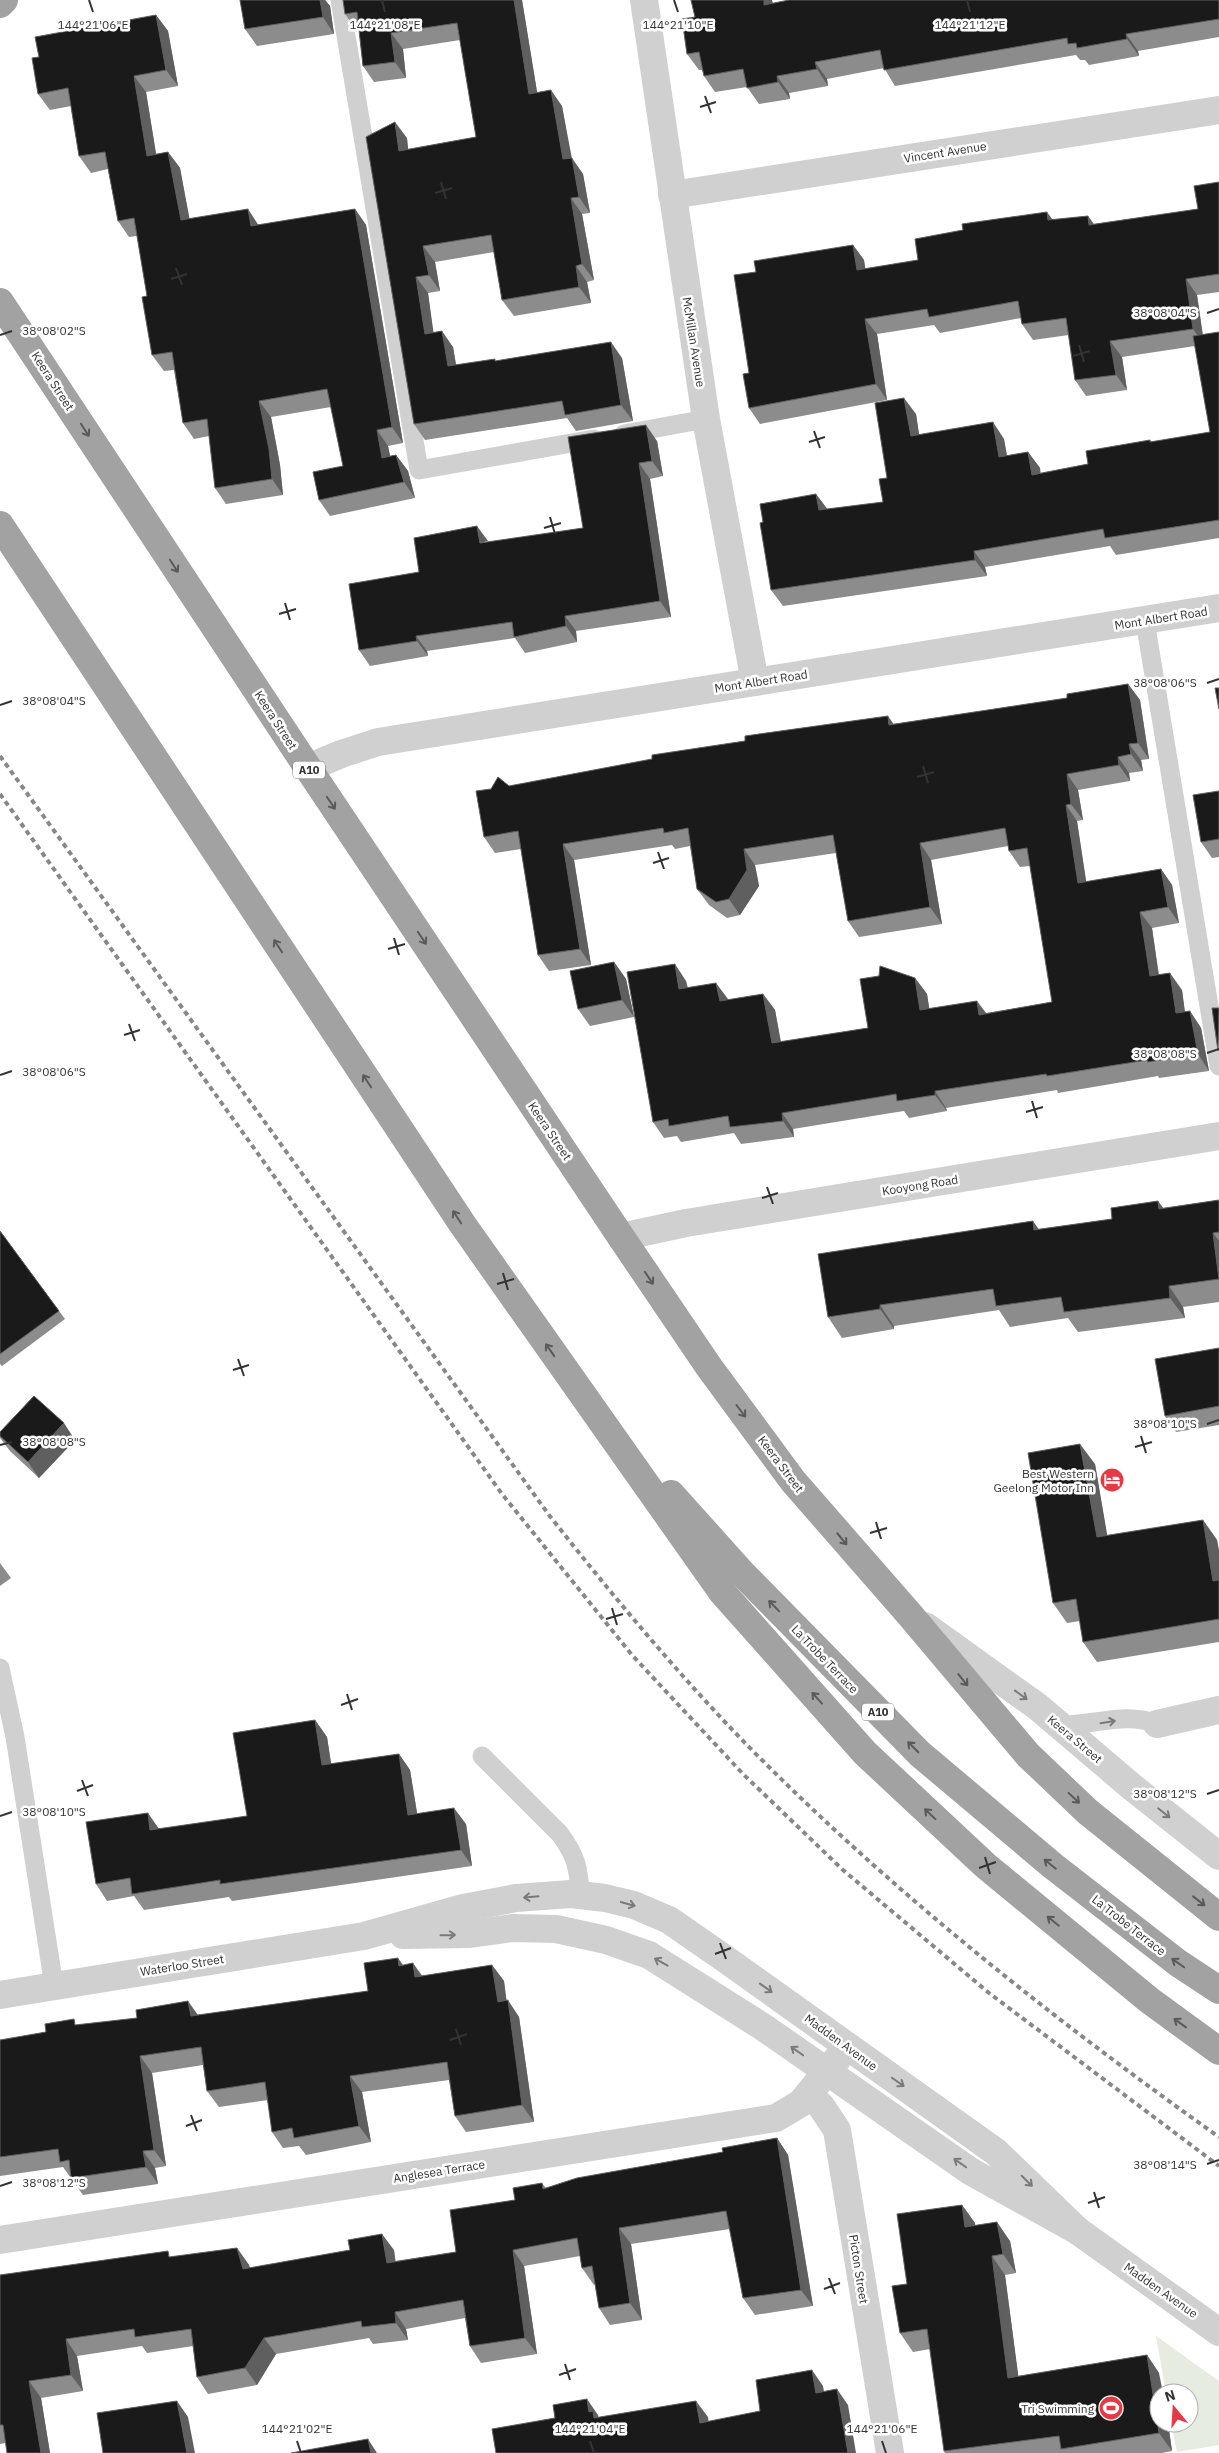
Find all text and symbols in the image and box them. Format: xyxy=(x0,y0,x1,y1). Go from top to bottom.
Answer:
text: 144°21'06"E xyxy=(58,17,128,32)
text: 144°21'08"E xyxy=(350,17,420,32)
text: 144°21'10"E xyxy=(643,17,713,32)
text: 144°21'12"E xyxy=(935,17,1005,32)
street label: Vincent Avenue xyxy=(903,138,988,166)
street label: McMillan Avenue xyxy=(679,296,709,389)
text: 38°08'04"S xyxy=(1133,305,1197,320)
text: 38°08'02"S xyxy=(22,323,86,338)
street label: Keera Street xyxy=(28,349,78,413)
one-way arrow xyxy=(79,423,90,437)
one-way arrow xyxy=(169,558,179,572)
street label: Mont Albert Road xyxy=(1113,603,1209,633)
street label: Mont Albert Road xyxy=(713,666,809,696)
text: 38°08'06"S xyxy=(1133,675,1197,690)
street label: Keera Street xyxy=(251,688,301,752)
text: 38°08'04"S xyxy=(22,693,86,708)
road number: A10 xyxy=(293,762,325,778)
one-way arrow xyxy=(326,796,336,810)
one-way arrow xyxy=(417,931,427,945)
one-way arrow xyxy=(273,939,283,953)
text: 38°08'08"S xyxy=(1133,1046,1197,1061)
text: 38°08'06"S xyxy=(22,1064,86,1079)
one-way arrow xyxy=(362,1074,373,1088)
street label: Keera Street xyxy=(525,1099,575,1163)
street label: Kooyong Road xyxy=(881,1172,959,1198)
one-way arrow xyxy=(452,1210,462,1224)
one-way arrow xyxy=(644,1270,654,1284)
one-way arrow xyxy=(545,1343,555,1357)
one-way arrow xyxy=(736,1404,747,1417)
text: 38°08'10"S xyxy=(1133,1416,1197,1431)
street label: Keera Street xyxy=(755,1433,807,1495)
text: 38°08'08"S xyxy=(22,1434,86,1449)
place label: Best Western Geelong Motor Inn xyxy=(993,1466,1094,1495)
hotel icon: Best Western Geelong Motor Inn xyxy=(1099,1467,1125,1493)
one-way arrow xyxy=(836,1532,848,1545)
one-way arrow xyxy=(768,1600,780,1612)
street label: La Trobe Terrace xyxy=(789,1622,862,1697)
one-way arrow xyxy=(958,1673,969,1686)
one-way arrow xyxy=(1013,1690,1027,1700)
one-way arrow xyxy=(811,1692,822,1705)
road number: A10 xyxy=(862,1704,894,1720)
street label: Keera Street xyxy=(1045,1712,1105,1766)
one-way arrow xyxy=(1100,1716,1116,1726)
one-way arrow xyxy=(906,1741,919,1753)
text: 38°08'12"S xyxy=(1133,1786,1197,1801)
one-way arrow xyxy=(1067,1792,1080,1804)
text: 38°08'10"S xyxy=(22,1804,86,1819)
one-way arrow xyxy=(1157,1807,1170,1818)
one-way arrow xyxy=(924,1808,937,1820)
one-way arrow xyxy=(1043,1858,1056,1869)
one-way arrow xyxy=(524,1892,540,1901)
street label: La Trobe Terrace xyxy=(1089,1892,1169,1959)
one-way arrow xyxy=(1192,1896,1205,1907)
one-way arrow xyxy=(619,1899,635,1909)
one-way arrow xyxy=(1046,1916,1059,1927)
one-way arrow xyxy=(440,1930,456,1939)
street label: Waterloo Street xyxy=(139,1951,225,1979)
one-way arrow xyxy=(654,1957,669,1966)
one-way arrow xyxy=(1172,1958,1186,1968)
one-way arrow xyxy=(759,1983,773,1993)
street label: Madden Avenue xyxy=(802,2011,881,2074)
one-way arrow xyxy=(1173,2017,1187,2028)
one-way arrow xyxy=(791,2046,805,2056)
one-way arrow xyxy=(891,2077,905,2087)
street label: Anglesea Terrace xyxy=(392,2156,486,2186)
text: 38°08'14"S xyxy=(1133,2157,1197,2172)
one-way arrow xyxy=(953,2158,967,2168)
text: 38°08'12"S xyxy=(22,2175,86,2190)
one-way arrow xyxy=(1021,2175,1033,2187)
street label: Picton Street xyxy=(846,2233,872,2305)
street label: Madden Avenue xyxy=(1121,2259,1201,2321)
north arrow xyxy=(1149,2383,1199,2433)
text: N xyxy=(1162,2386,1178,2406)
sports icon: Tri Swimming xyxy=(1098,2395,1124,2421)
place label: Tri Swimming xyxy=(1021,2401,1095,2416)
text: 144°21'02"E xyxy=(262,2421,332,2436)
text: 144°21'04"E xyxy=(555,2421,625,2436)
text: 144°21'06"E xyxy=(847,2421,917,2436)

